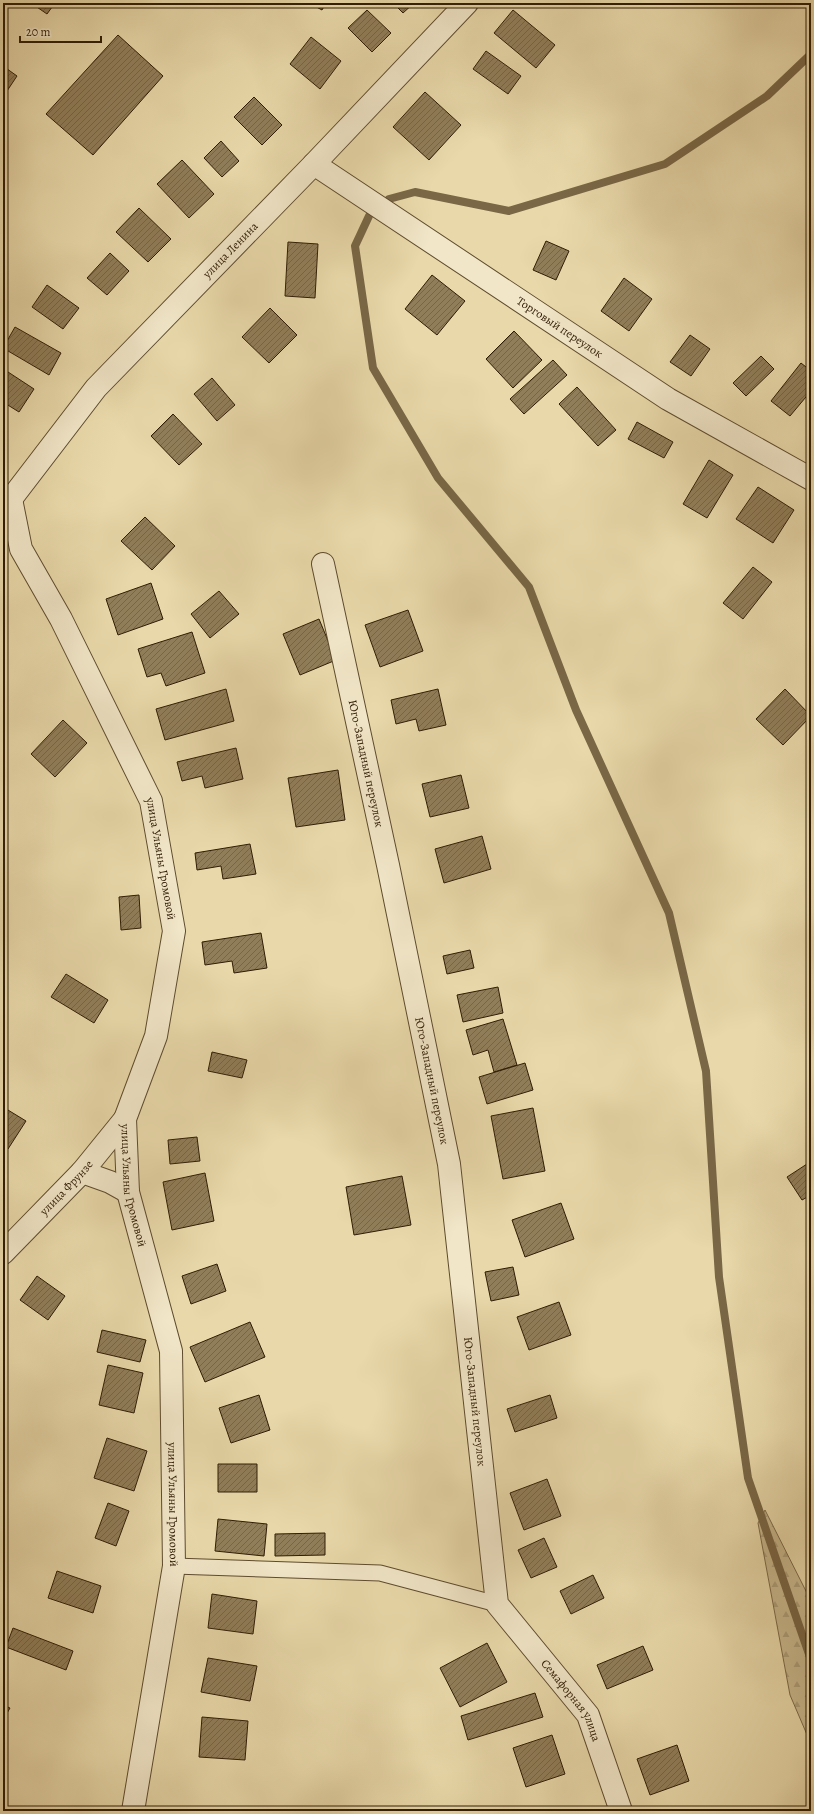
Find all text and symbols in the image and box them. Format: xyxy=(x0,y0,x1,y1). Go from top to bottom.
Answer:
scale bar xyxy=(20,18,101,44)
text: 20 m xyxy=(26,24,50,40)
street label: улица Ленина xyxy=(199,218,262,282)
street label: Торговый переулок xyxy=(514,293,606,362)
street label: Юго-Западный переулок xyxy=(345,698,388,829)
street label: улица Ульяны Громовой xyxy=(142,793,180,921)
street label: Юго-Западный переулок xyxy=(411,1015,453,1146)
street label: улица Ульяны Громовой xyxy=(117,1123,150,1249)
street label: улица Фрунзе xyxy=(35,1157,97,1219)
street label: Юго-Западный переулок xyxy=(460,1336,490,1467)
street label: улица Ульяны Громовой xyxy=(164,1441,182,1567)
street label: Семафорная улица xyxy=(537,1656,605,1744)

